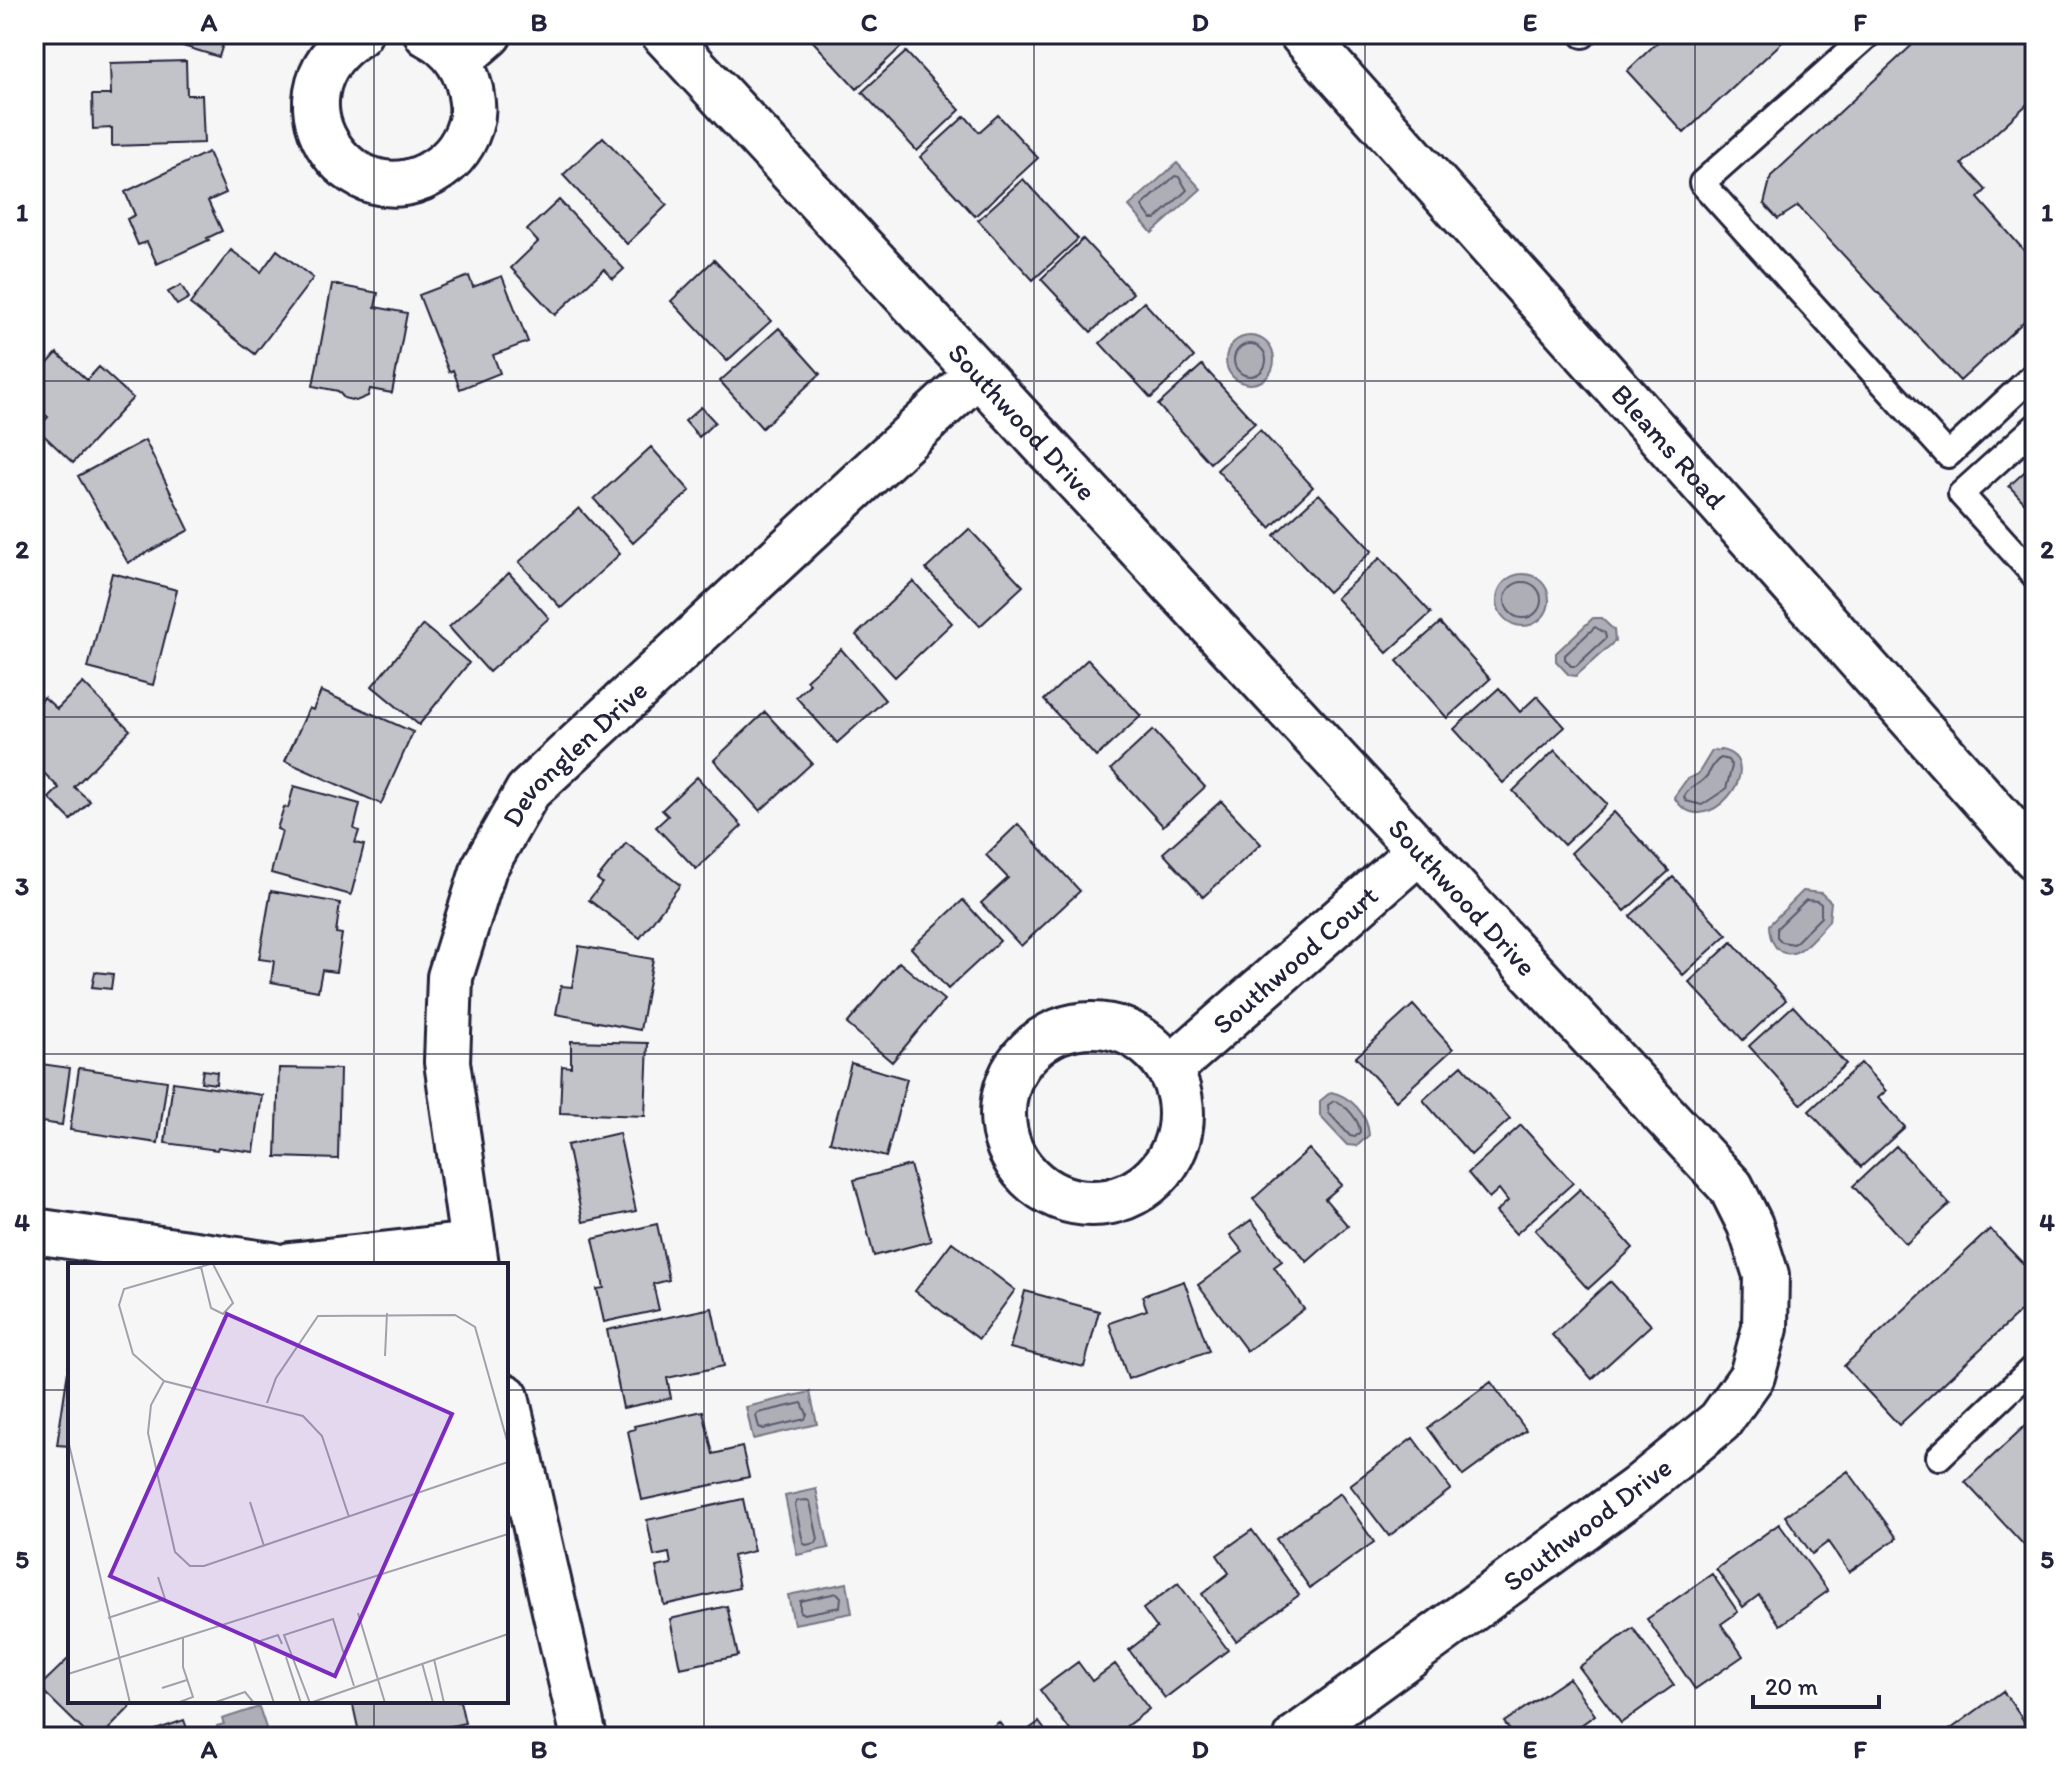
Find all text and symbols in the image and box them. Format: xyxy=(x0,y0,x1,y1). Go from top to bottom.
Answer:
text: A xyxy=(200,6,218,38)
text: B xyxy=(531,6,548,38)
text: C xyxy=(861,6,878,38)
text: D xyxy=(1191,6,1209,38)
text: E xyxy=(1523,6,1537,38)
text: F xyxy=(1853,6,1867,38)
text: 1 xyxy=(16,196,28,228)
text: 1 xyxy=(2041,196,2053,228)
street label: Southwood Drive xyxy=(941,336,1104,507)
street label: Bleams Road xyxy=(1605,377,1734,516)
text: 2 xyxy=(15,533,29,565)
text: 2 xyxy=(2040,533,2054,565)
street label: Devonglen Drive xyxy=(494,672,654,833)
street label: Southwood Drive xyxy=(1382,811,1544,983)
text: 3 xyxy=(15,870,29,902)
text: 3 xyxy=(2040,870,2054,902)
street label: Southwood Court xyxy=(1205,878,1385,1041)
text: 4 xyxy=(14,1206,30,1238)
text: 4 xyxy=(2039,1206,2055,1238)
inset map xyxy=(68,1263,508,1703)
street label: Southwood Drive xyxy=(1496,1450,1678,1598)
text: 5 xyxy=(15,1543,29,1575)
text: 5 xyxy=(2040,1543,2054,1575)
scale bar xyxy=(1753,1659,1879,1709)
text: 20 m xyxy=(1765,1672,1818,1701)
text: A xyxy=(200,1733,218,1765)
text: B xyxy=(531,1733,548,1765)
text: C xyxy=(861,1733,878,1765)
text: D xyxy=(1191,1733,1209,1765)
text: E xyxy=(1523,1733,1537,1765)
text: F xyxy=(1853,1733,1867,1765)

